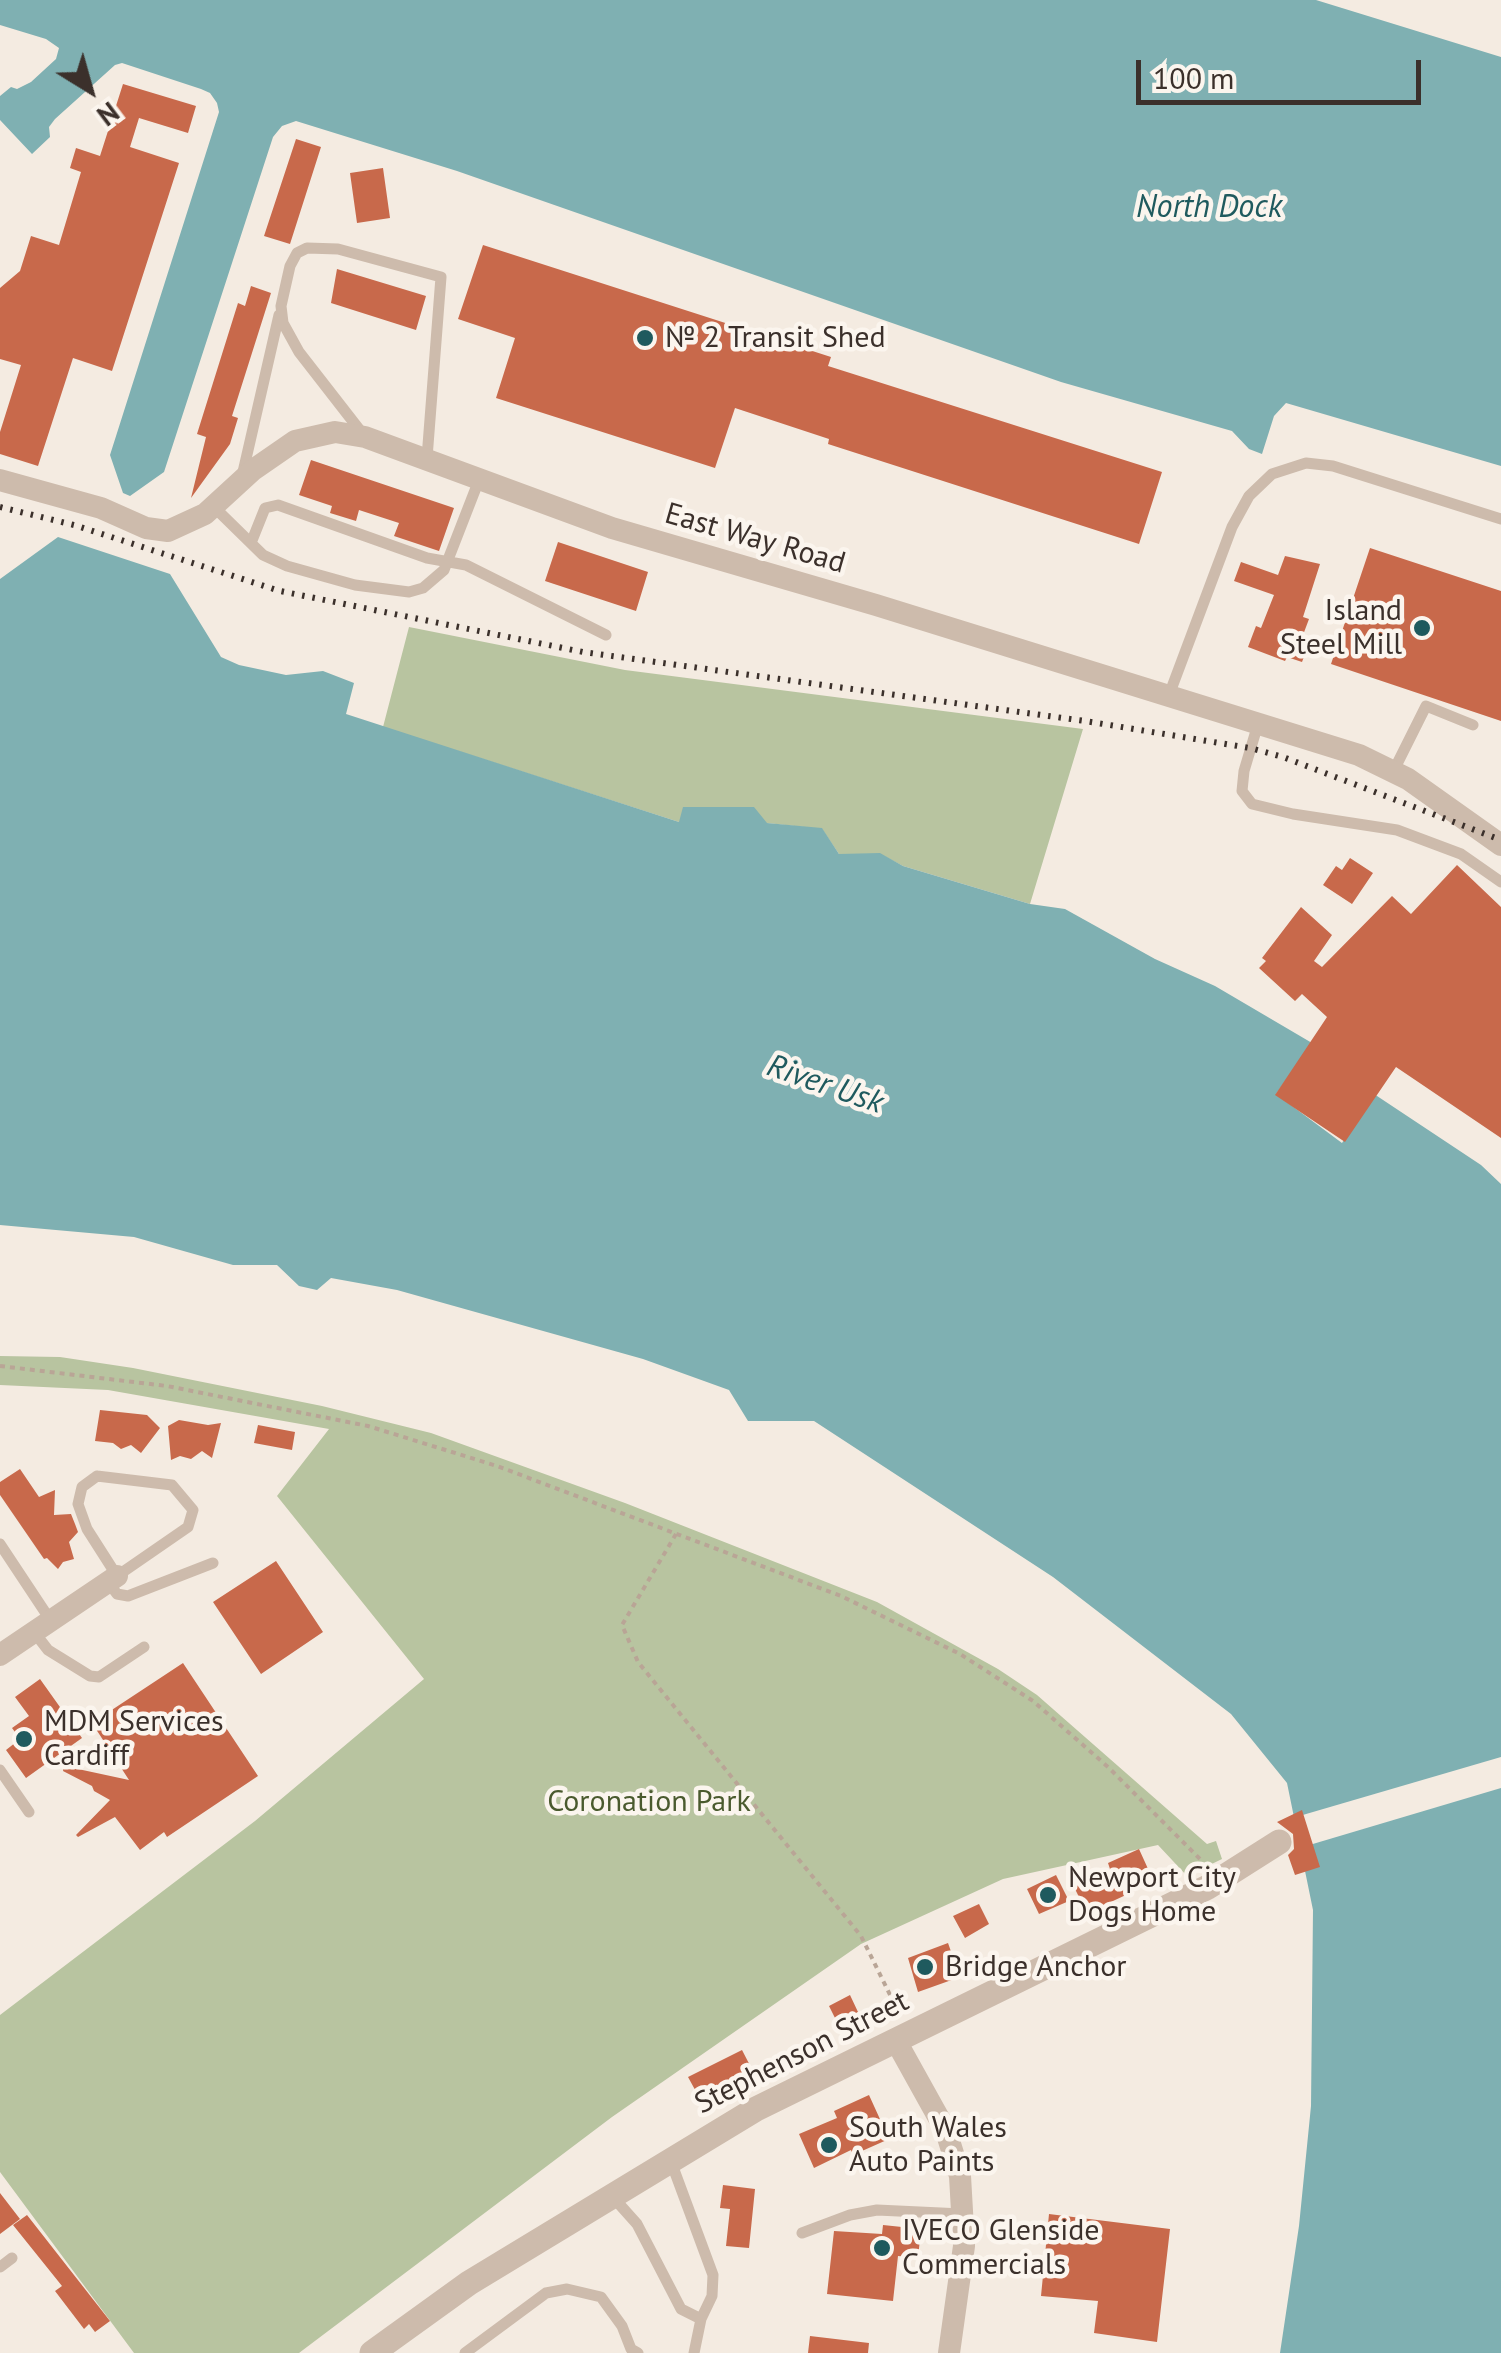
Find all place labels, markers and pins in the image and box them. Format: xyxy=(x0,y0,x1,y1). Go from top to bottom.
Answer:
place label: № 2 Transit Shed xyxy=(665,320,886,356)
marker: № 2 Transit Shed xyxy=(634,327,656,349)
place label: Island Steel Mill xyxy=(1280,593,1402,664)
marker: Island Steel Mill xyxy=(1411,617,1433,639)
place label: MDM Services Cardiff xyxy=(44,1704,224,1774)
marker: MDM Services Cardiff xyxy=(13,1728,35,1750)
place label: Newport City Dogs Home xyxy=(1068,1860,1236,1930)
marker: Newport City Dogs Home xyxy=(1037,1884,1059,1906)
place label: Bridge Anchor xyxy=(945,1949,1126,1985)
marker: Bridge Anchor xyxy=(914,1956,936,1978)
place label: South Wales Auto Paints xyxy=(849,2110,1007,2180)
marker: South Wales Auto Paints xyxy=(818,2134,840,2156)
place label: IVECO Glenside Commercials xyxy=(902,2213,1100,2284)
marker: IVECO Glenside Commercials xyxy=(871,2237,893,2259)

